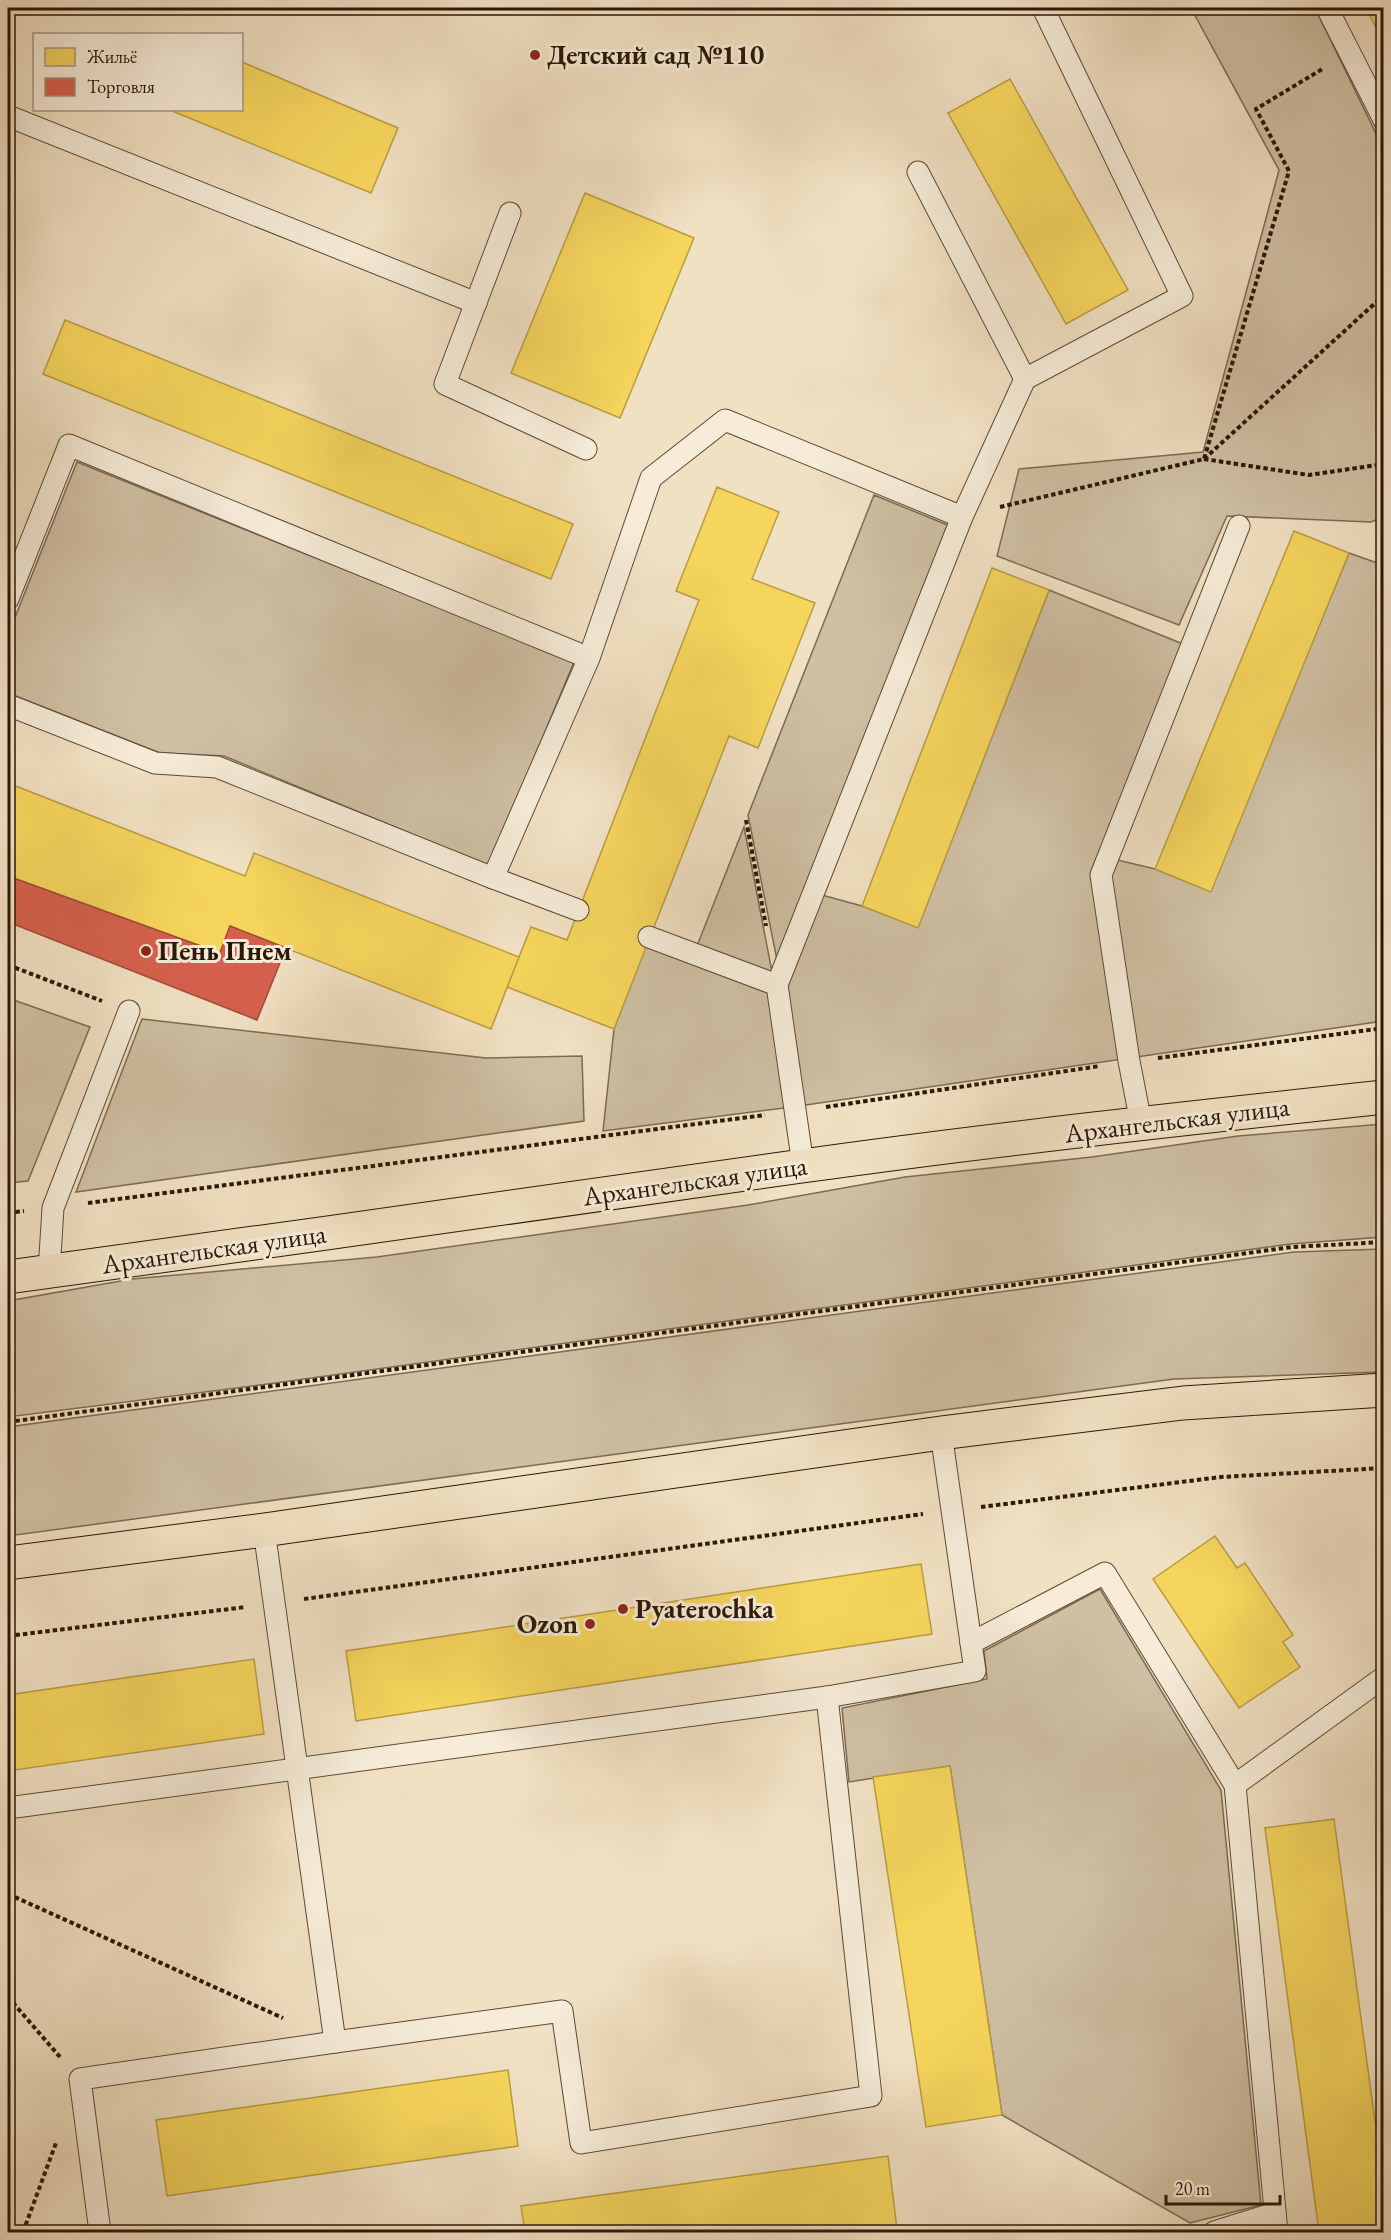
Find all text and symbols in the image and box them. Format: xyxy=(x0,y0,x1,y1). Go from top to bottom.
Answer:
legend xyxy=(33,33,243,111)
place label: Детский сад №110 xyxy=(547,37,764,72)
text: Жильё xyxy=(86,45,137,68)
marker: Детский сад №110 xyxy=(528,48,542,62)
text: Торговля xyxy=(87,75,155,98)
place label: Пень Пнем xyxy=(158,933,292,968)
marker: Пень Пнем xyxy=(139,944,153,958)
street label: Архангельская улица xyxy=(1062,1088,1292,1151)
street label: Архангельская улица xyxy=(580,1147,810,1214)
street label: Архангельская улица xyxy=(99,1215,329,1282)
place label: Pyaterochka xyxy=(635,1591,774,1626)
marker: Pyaterochka xyxy=(616,1602,630,1616)
place label: Ozon xyxy=(517,1606,578,1641)
marker: Ozon xyxy=(583,1617,597,1631)
scale bar xyxy=(1166,2168,1280,2206)
text: 20 m xyxy=(1175,2177,1210,2200)

